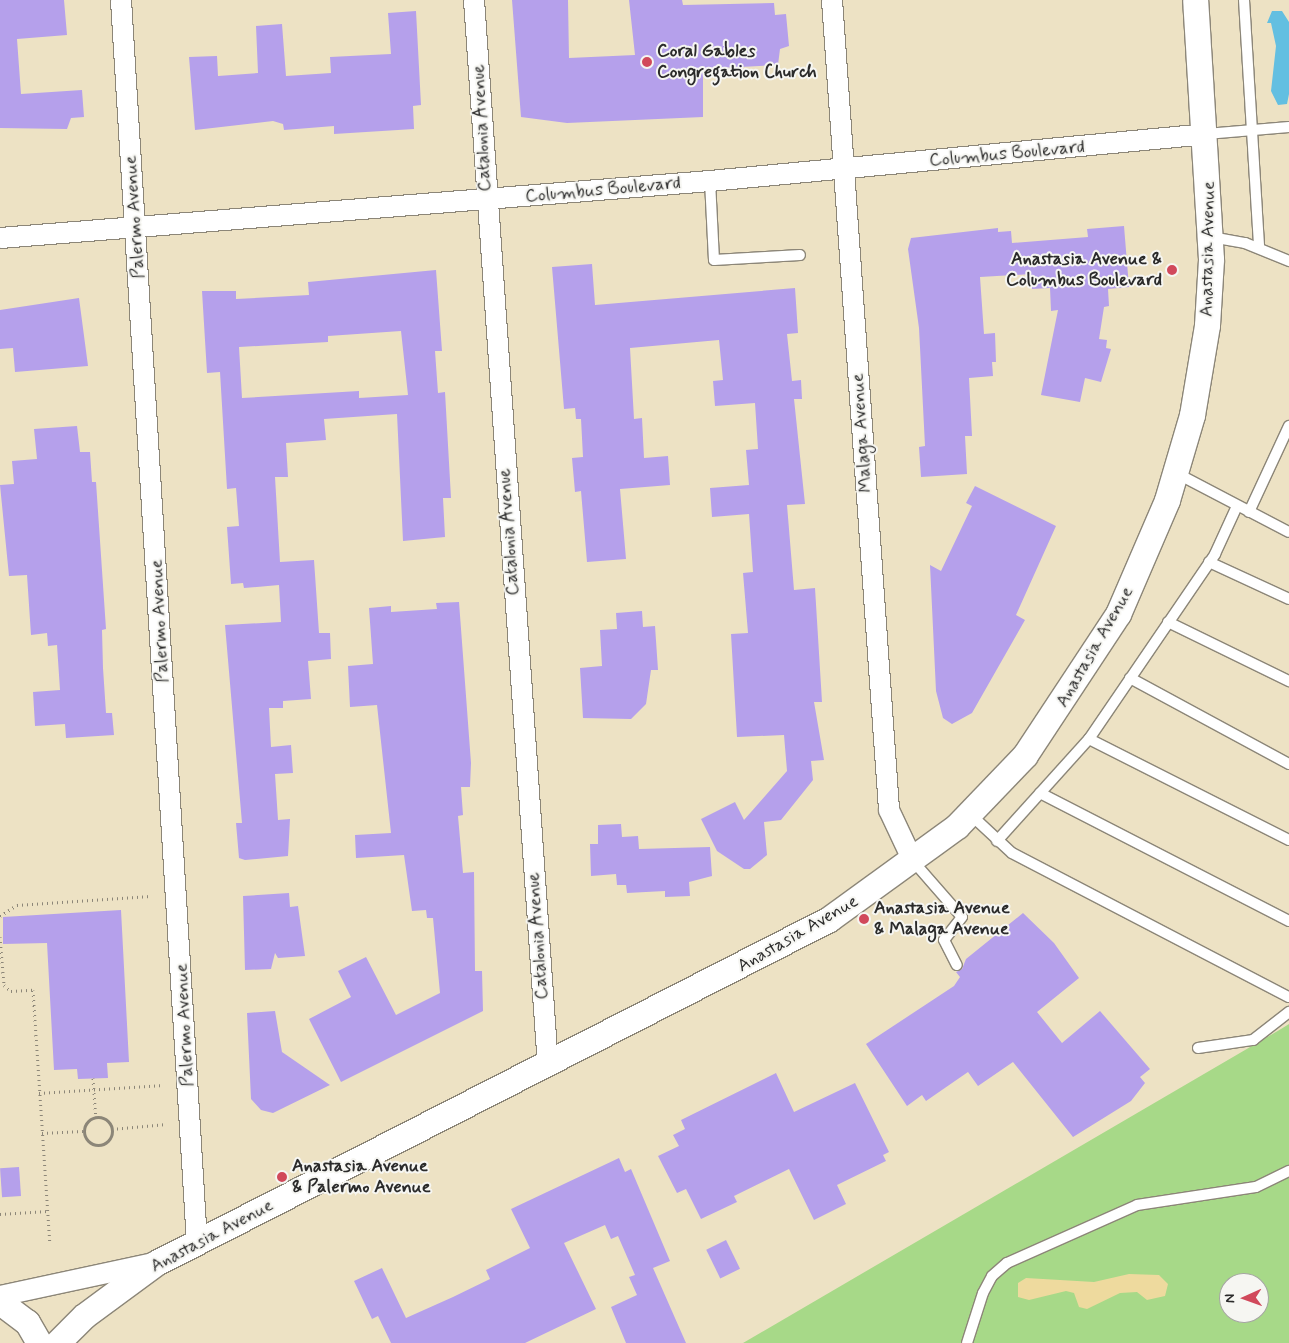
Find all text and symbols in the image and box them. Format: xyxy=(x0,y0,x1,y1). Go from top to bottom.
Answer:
place label: Coral Gables Congregation Church xyxy=(657,41,821,84)
marker: Coral Gables Congregation Church xyxy=(641,56,653,68)
street label: Catalonia Avenue xyxy=(468,62,496,194)
street label: Columbus Boulevard xyxy=(929,137,1085,171)
street label: Palermo Avenue xyxy=(120,155,150,279)
street label: Columbus Boulevard xyxy=(525,173,681,207)
street label: Anastasia Avenue xyxy=(1196,181,1220,317)
place label: Anastasia Avenue & Columbus Boulevard xyxy=(1008,249,1162,292)
marker: Anastasia Avenue & Columbus Boulevard xyxy=(1166,264,1178,276)
street label: Malaga Avenue xyxy=(847,373,877,493)
street label: Catalonia Avenue xyxy=(494,466,524,598)
street label: Palermo Avenue xyxy=(146,559,174,683)
street label: Anastasia Avenue xyxy=(1052,583,1138,711)
street label: Catalonia Avenue xyxy=(523,870,553,1002)
street label: Anastasia Avenue xyxy=(734,891,862,977)
place label: Anastasia Avenue & Malaga Avenue xyxy=(874,898,1010,941)
marker: Anastasia Avenue & Malaga Avenue xyxy=(858,913,870,925)
street label: Palermo Avenue xyxy=(171,963,199,1087)
place label: Anastasia Avenue & Palermo Avenue xyxy=(292,1156,431,1198)
marker: Anastasia Avenue & Palermo Avenue xyxy=(276,1171,288,1183)
street label: Anastasia Avenue xyxy=(147,1195,277,1277)
north arrow xyxy=(1219,1273,1269,1323)
text: N xyxy=(1221,1294,1239,1303)

